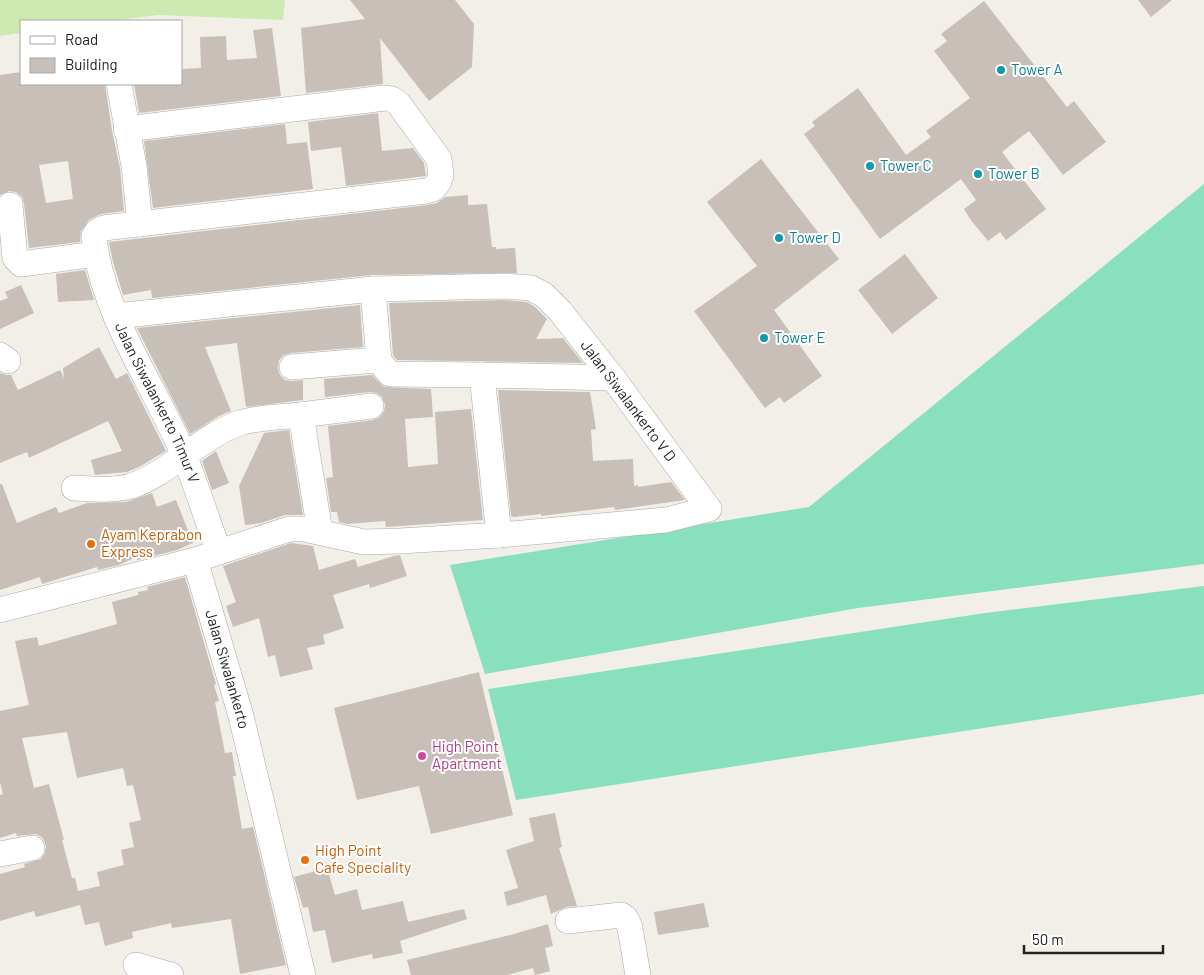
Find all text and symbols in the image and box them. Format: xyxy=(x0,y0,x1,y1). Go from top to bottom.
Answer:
legend xyxy=(20,20,182,85)
text: Road xyxy=(65,30,98,48)
text: Building xyxy=(65,55,118,73)
place label: Tower A xyxy=(1011,60,1062,78)
marker: Tower A xyxy=(995,64,1007,76)
place label: Tower C xyxy=(880,156,931,174)
marker: Tower C xyxy=(864,160,876,172)
place label: Tower B xyxy=(988,164,1040,182)
marker: Tower B xyxy=(972,168,984,180)
place label: Tower D xyxy=(789,228,841,246)
marker: Tower D xyxy=(773,232,785,244)
street label: Jalan Siwalankerto Timur V xyxy=(112,319,204,485)
place label: Tower E xyxy=(774,328,825,346)
marker: Tower E xyxy=(758,332,770,344)
street label: Jalan Siwalankerto V D xyxy=(577,336,680,465)
place label: Ayam Keprabon Express xyxy=(101,525,202,560)
marker: Ayam Keprabon Express xyxy=(85,538,97,550)
street label: Jalan Siwalankerto xyxy=(202,608,254,730)
place label: High Point Apartment xyxy=(432,737,502,772)
marker: High Point Apartment xyxy=(416,750,428,762)
place label: High Point Cafe Speciality xyxy=(315,841,411,876)
marker: High Point Cafe Speciality xyxy=(299,854,311,866)
scale bar xyxy=(1024,922,1163,954)
text: 50 m xyxy=(1032,930,1064,948)

